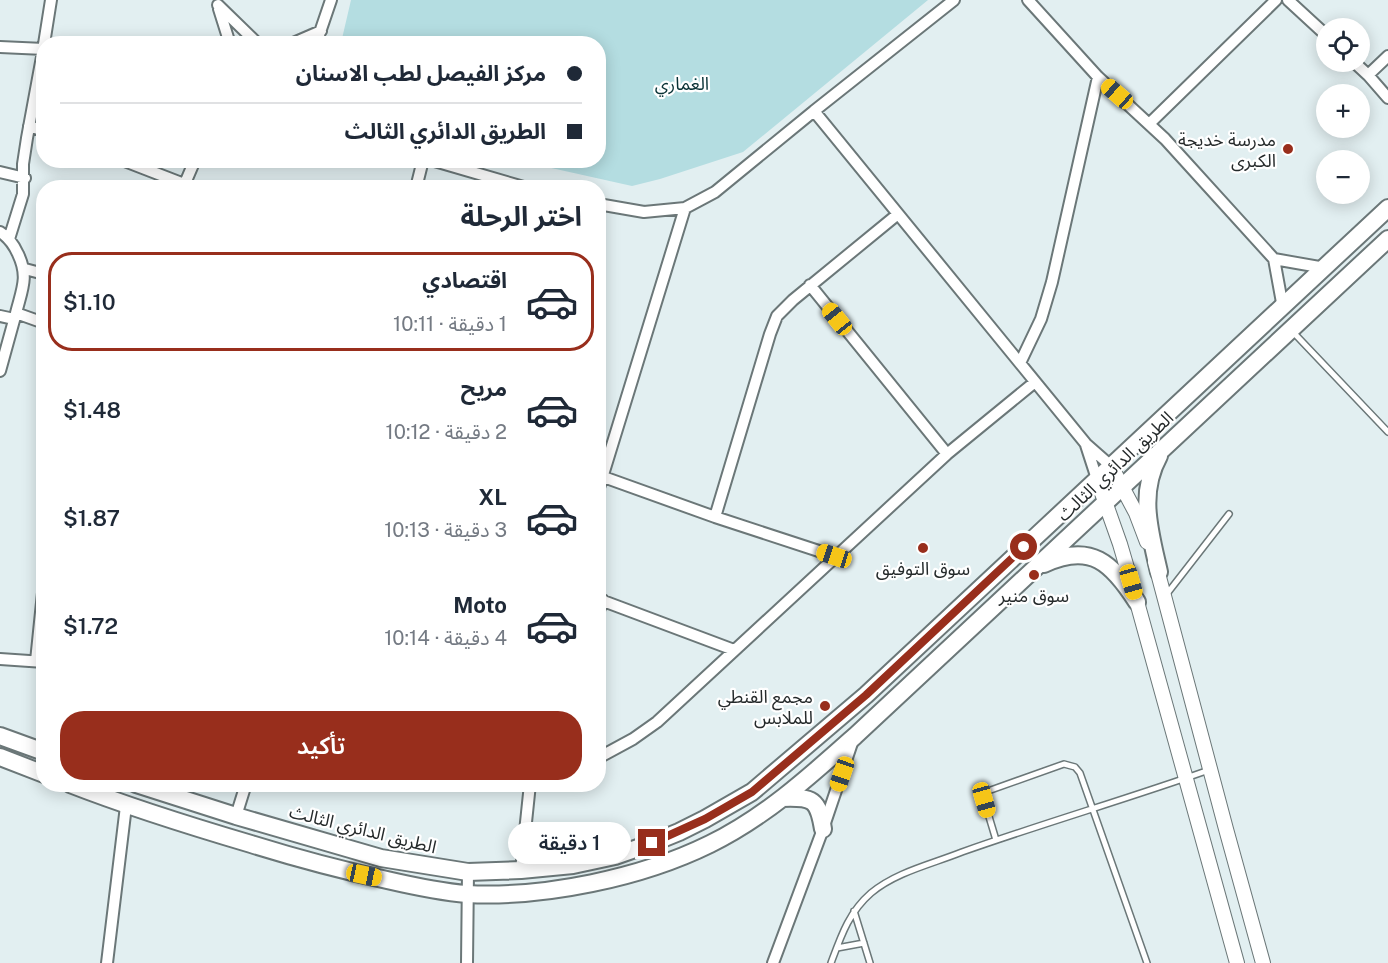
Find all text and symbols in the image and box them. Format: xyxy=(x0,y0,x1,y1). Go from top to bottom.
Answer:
map controls xyxy=(1316,18,1370,204)
button: locate xyxy=(1316,18,1370,72)
text: مركز الفيصل لطب الاسنان xyxy=(296,60,546,86)
park label: الغماري xyxy=(655,73,709,97)
car xyxy=(1098,75,1136,113)
button: + xyxy=(1316,84,1370,138)
text: الطريق الدائري الثالث xyxy=(345,118,546,144)
place label: مدرسة خديجة الكبرى xyxy=(1178,129,1276,172)
marker: مدرسة خديجة الكبرى xyxy=(1281,142,1295,156)
button: − xyxy=(1316,150,1370,204)
text: اختر الرحلة xyxy=(461,200,582,232)
text: اقتصادي xyxy=(422,267,507,293)
icon: car xyxy=(525,275,579,329)
text: $1.10 xyxy=(63,289,116,315)
car xyxy=(819,299,855,339)
text: 1 دقيقة · 10:11 xyxy=(393,312,507,336)
text: مريح xyxy=(461,375,507,401)
icon: car xyxy=(525,383,579,437)
text: $1.48 xyxy=(63,397,121,423)
street label: الطريق الدائري الثالث xyxy=(1053,407,1179,527)
text: 2 دقيقة · 10:12 xyxy=(386,420,507,444)
text: XL xyxy=(479,484,507,510)
icon: car xyxy=(525,491,579,545)
text: $1.87 xyxy=(63,505,120,531)
text: 3 دقيقة · 10:13 xyxy=(384,518,507,542)
route start xyxy=(1010,533,1037,560)
marker: سوق التوفيق xyxy=(916,541,930,555)
car xyxy=(814,542,854,570)
place label: سوق التوفيق xyxy=(876,558,970,580)
car xyxy=(1117,562,1145,602)
marker: سوق منير xyxy=(1027,568,1041,582)
place label: سوق منير xyxy=(998,585,1069,607)
text: Moto xyxy=(453,592,507,618)
icon: car xyxy=(525,599,579,653)
text: $1.72 xyxy=(63,613,118,639)
text: 4 دقيقة · 10:14 xyxy=(384,626,507,650)
place label: مجمع القنطي للملابس xyxy=(718,686,813,729)
marker: مجمع القنطي للملابس xyxy=(818,699,832,713)
button: تأكيد xyxy=(60,711,582,780)
car xyxy=(828,754,856,794)
car xyxy=(970,780,998,820)
street label: الطريق الدائري الثالث xyxy=(287,801,439,861)
callout: 1 دقيقة xyxy=(508,822,631,864)
route end xyxy=(638,829,665,856)
text: 1 دقيقة xyxy=(539,831,600,855)
car xyxy=(345,862,383,888)

